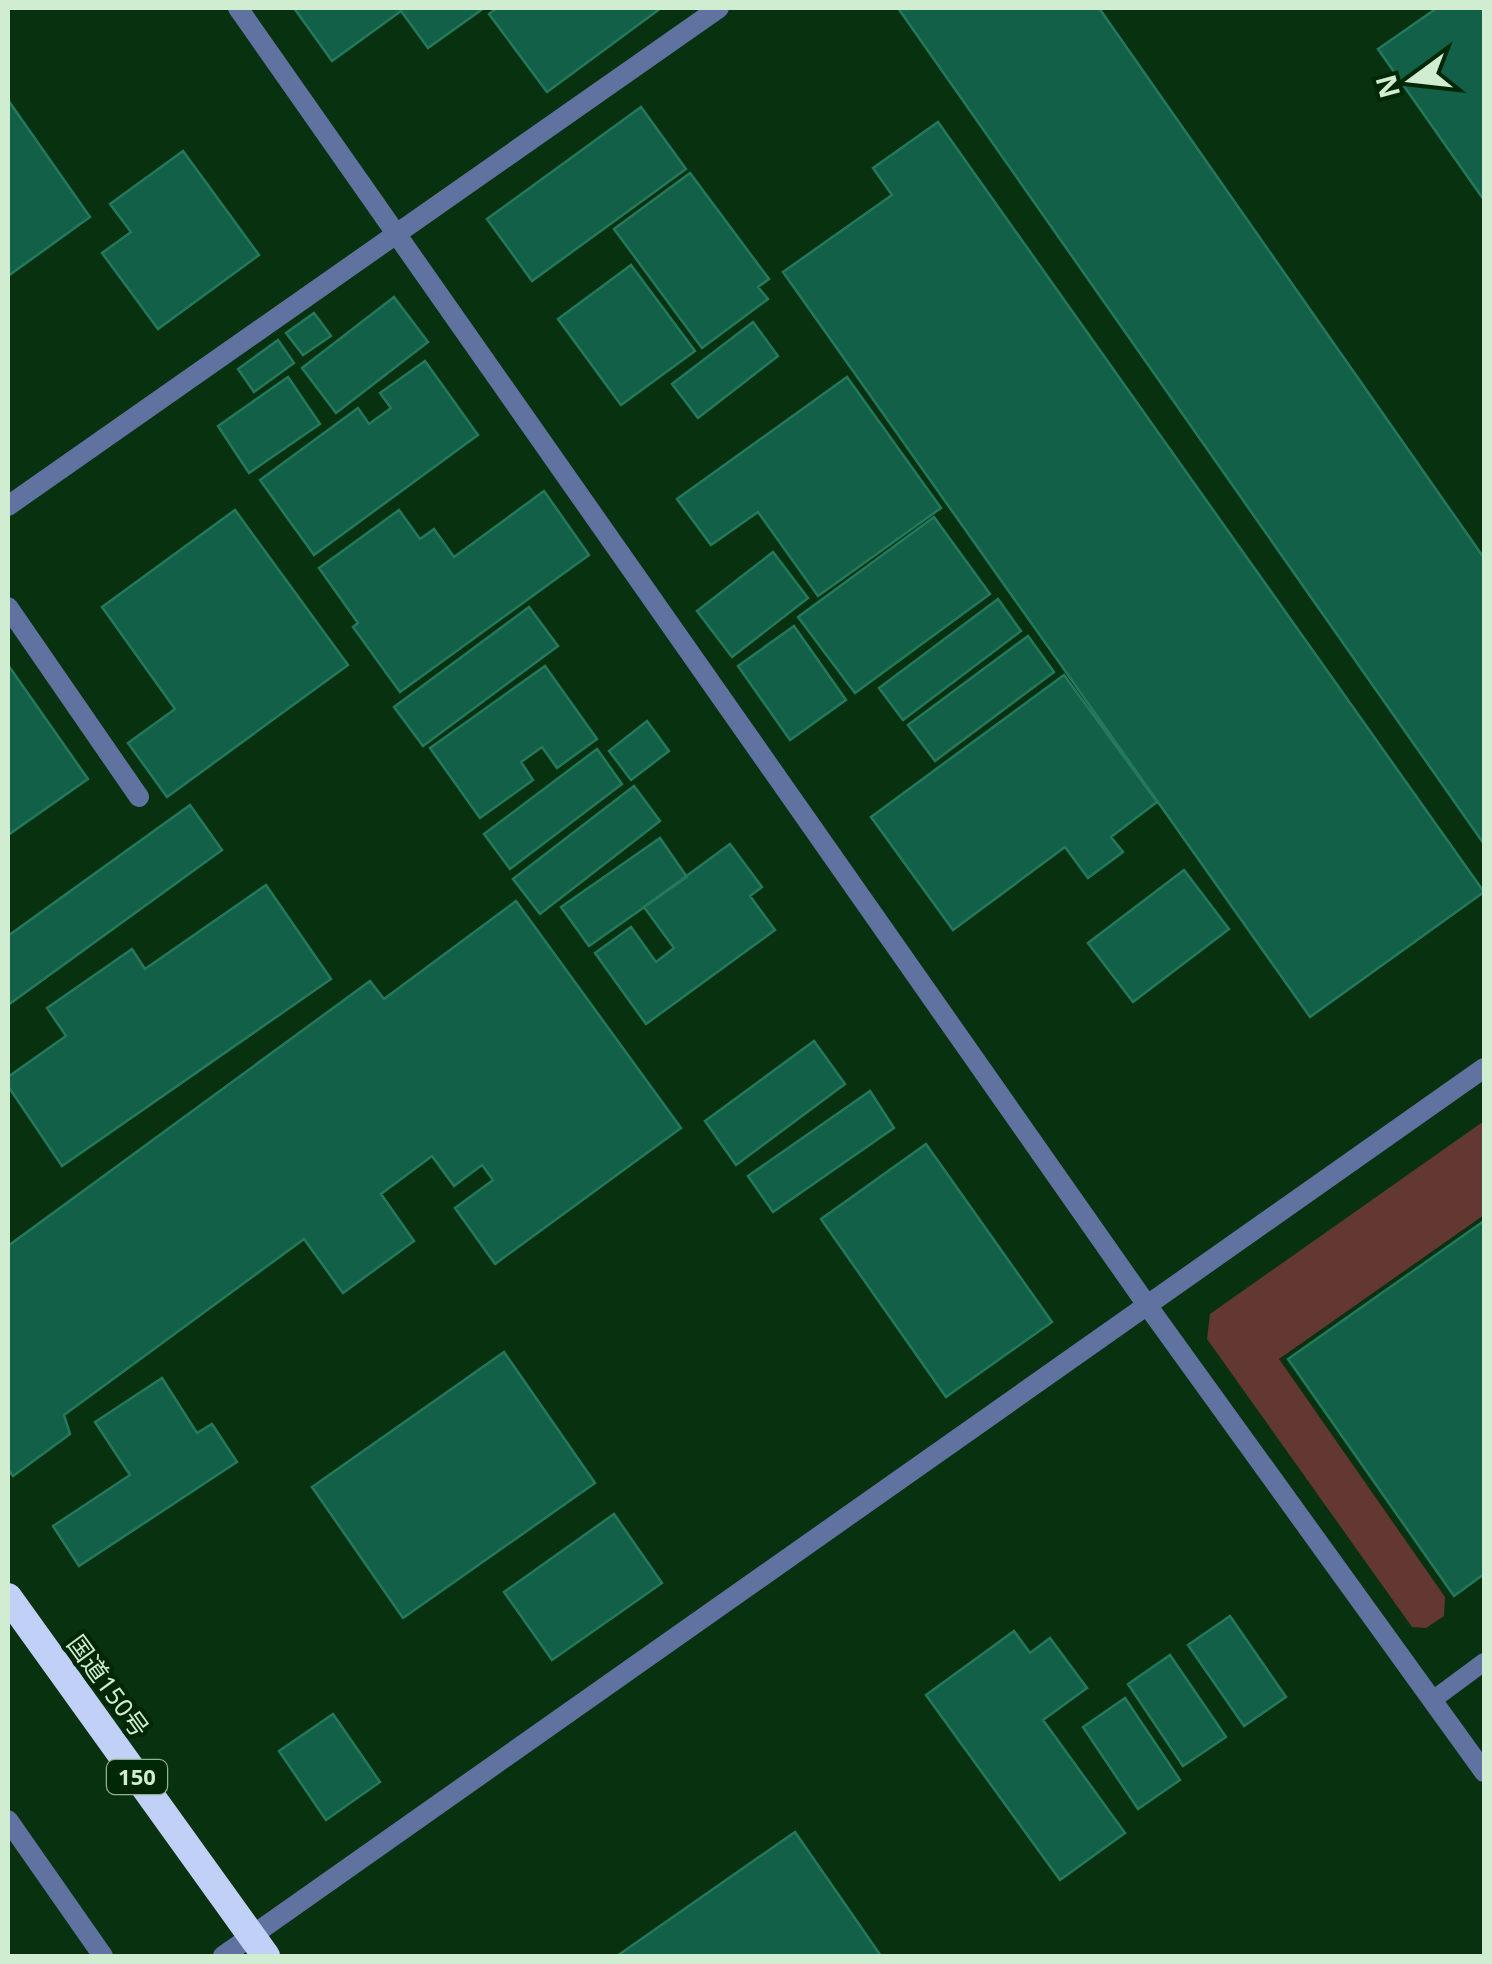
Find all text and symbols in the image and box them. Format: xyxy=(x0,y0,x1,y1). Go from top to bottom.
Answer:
north arrow xyxy=(1362,30,1462,130)
text: N xyxy=(1366,71,1408,103)
street label: 国道150号 xyxy=(60,1628,157,1743)
road number: 150 xyxy=(107,1760,167,1794)

